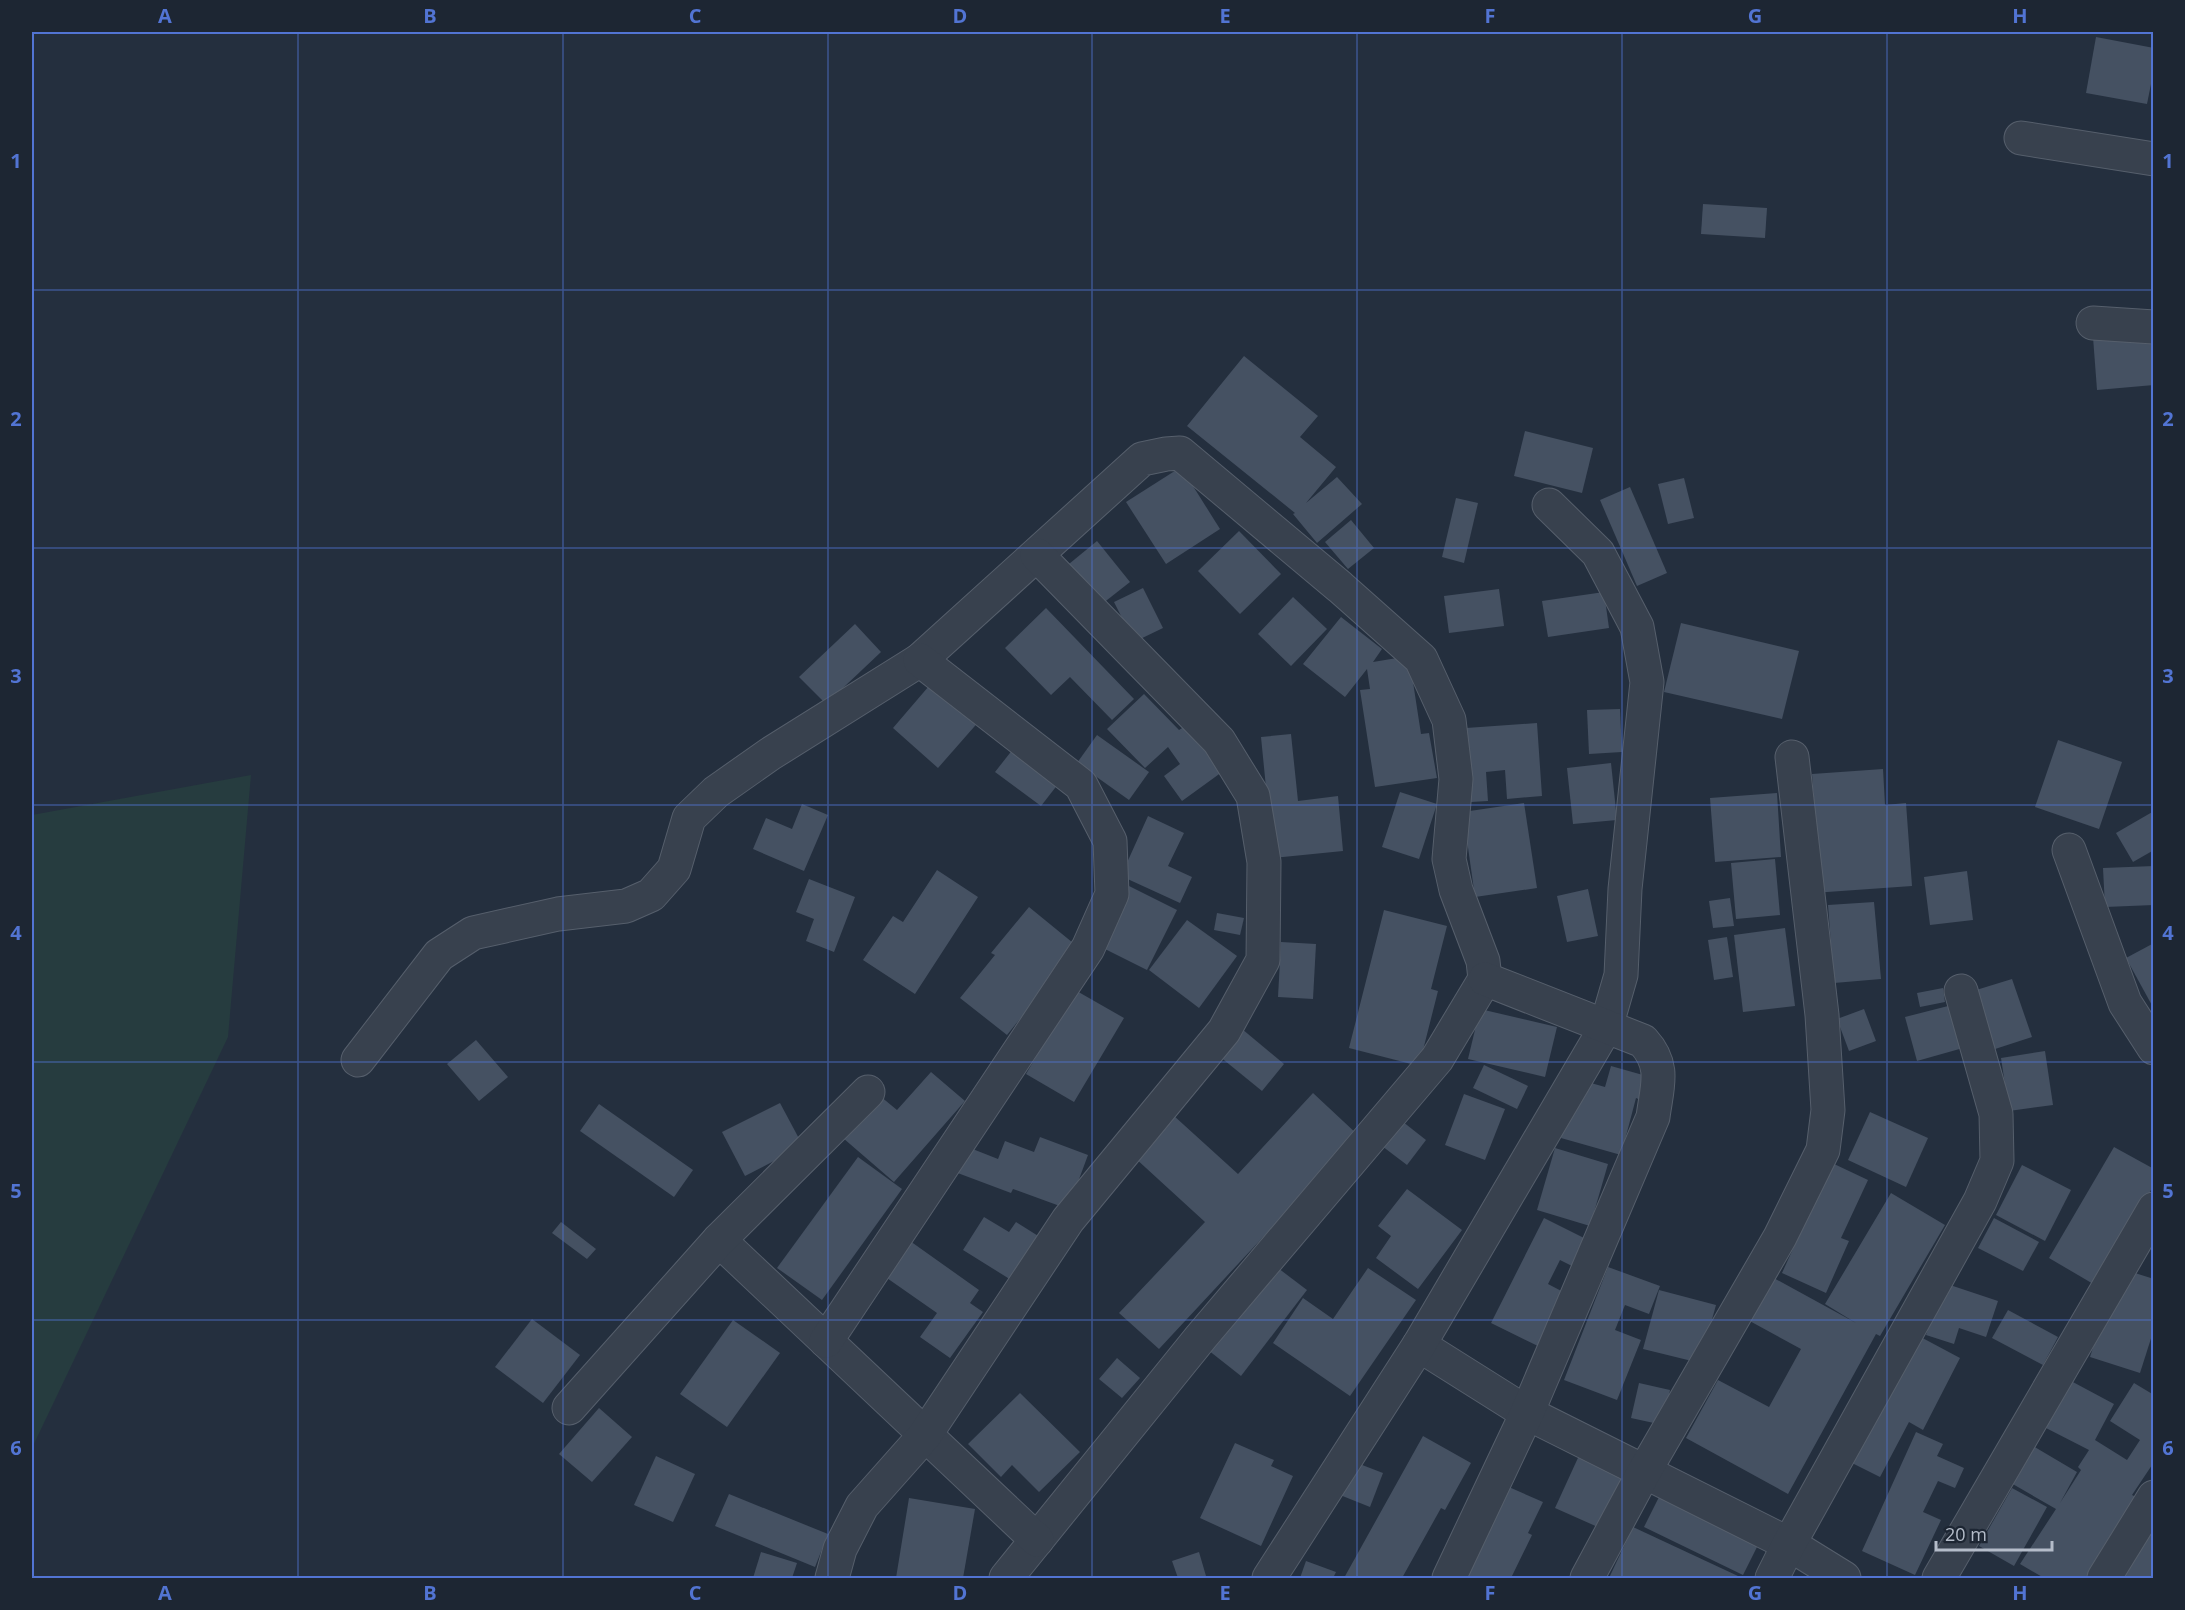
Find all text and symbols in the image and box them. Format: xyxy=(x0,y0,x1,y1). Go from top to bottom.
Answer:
text: A xyxy=(158,2,172,29)
text: B xyxy=(423,2,437,29)
text: C xyxy=(689,2,702,29)
text: D xyxy=(953,2,967,29)
text: E xyxy=(1219,2,1231,29)
text: F xyxy=(1485,2,1495,29)
text: G xyxy=(1748,2,1762,29)
text: H xyxy=(2012,2,2028,29)
text: 1 xyxy=(10,147,22,174)
text: 1 xyxy=(2162,147,2174,174)
text: 2 xyxy=(10,405,22,432)
text: 2 xyxy=(2162,405,2174,432)
text: 3 xyxy=(10,662,22,689)
text: 3 xyxy=(2162,662,2174,689)
text: 4 xyxy=(10,919,22,946)
text: 4 xyxy=(2162,919,2174,946)
text: 5 xyxy=(10,1177,22,1204)
text: 5 xyxy=(2162,1177,2174,1204)
text: 6 xyxy=(10,1434,22,1461)
text: 6 xyxy=(2162,1434,2174,1461)
scale bar xyxy=(1936,1514,2052,1552)
text: 20 m xyxy=(1945,1522,1987,1546)
text: A xyxy=(158,1579,172,1606)
text: B xyxy=(423,1579,437,1606)
text: C xyxy=(689,1579,702,1606)
text: D xyxy=(953,1579,967,1606)
text: E xyxy=(1219,1579,1231,1606)
text: F xyxy=(1485,1579,1495,1606)
text: G xyxy=(1748,1579,1762,1606)
text: H xyxy=(2012,1579,2028,1606)

